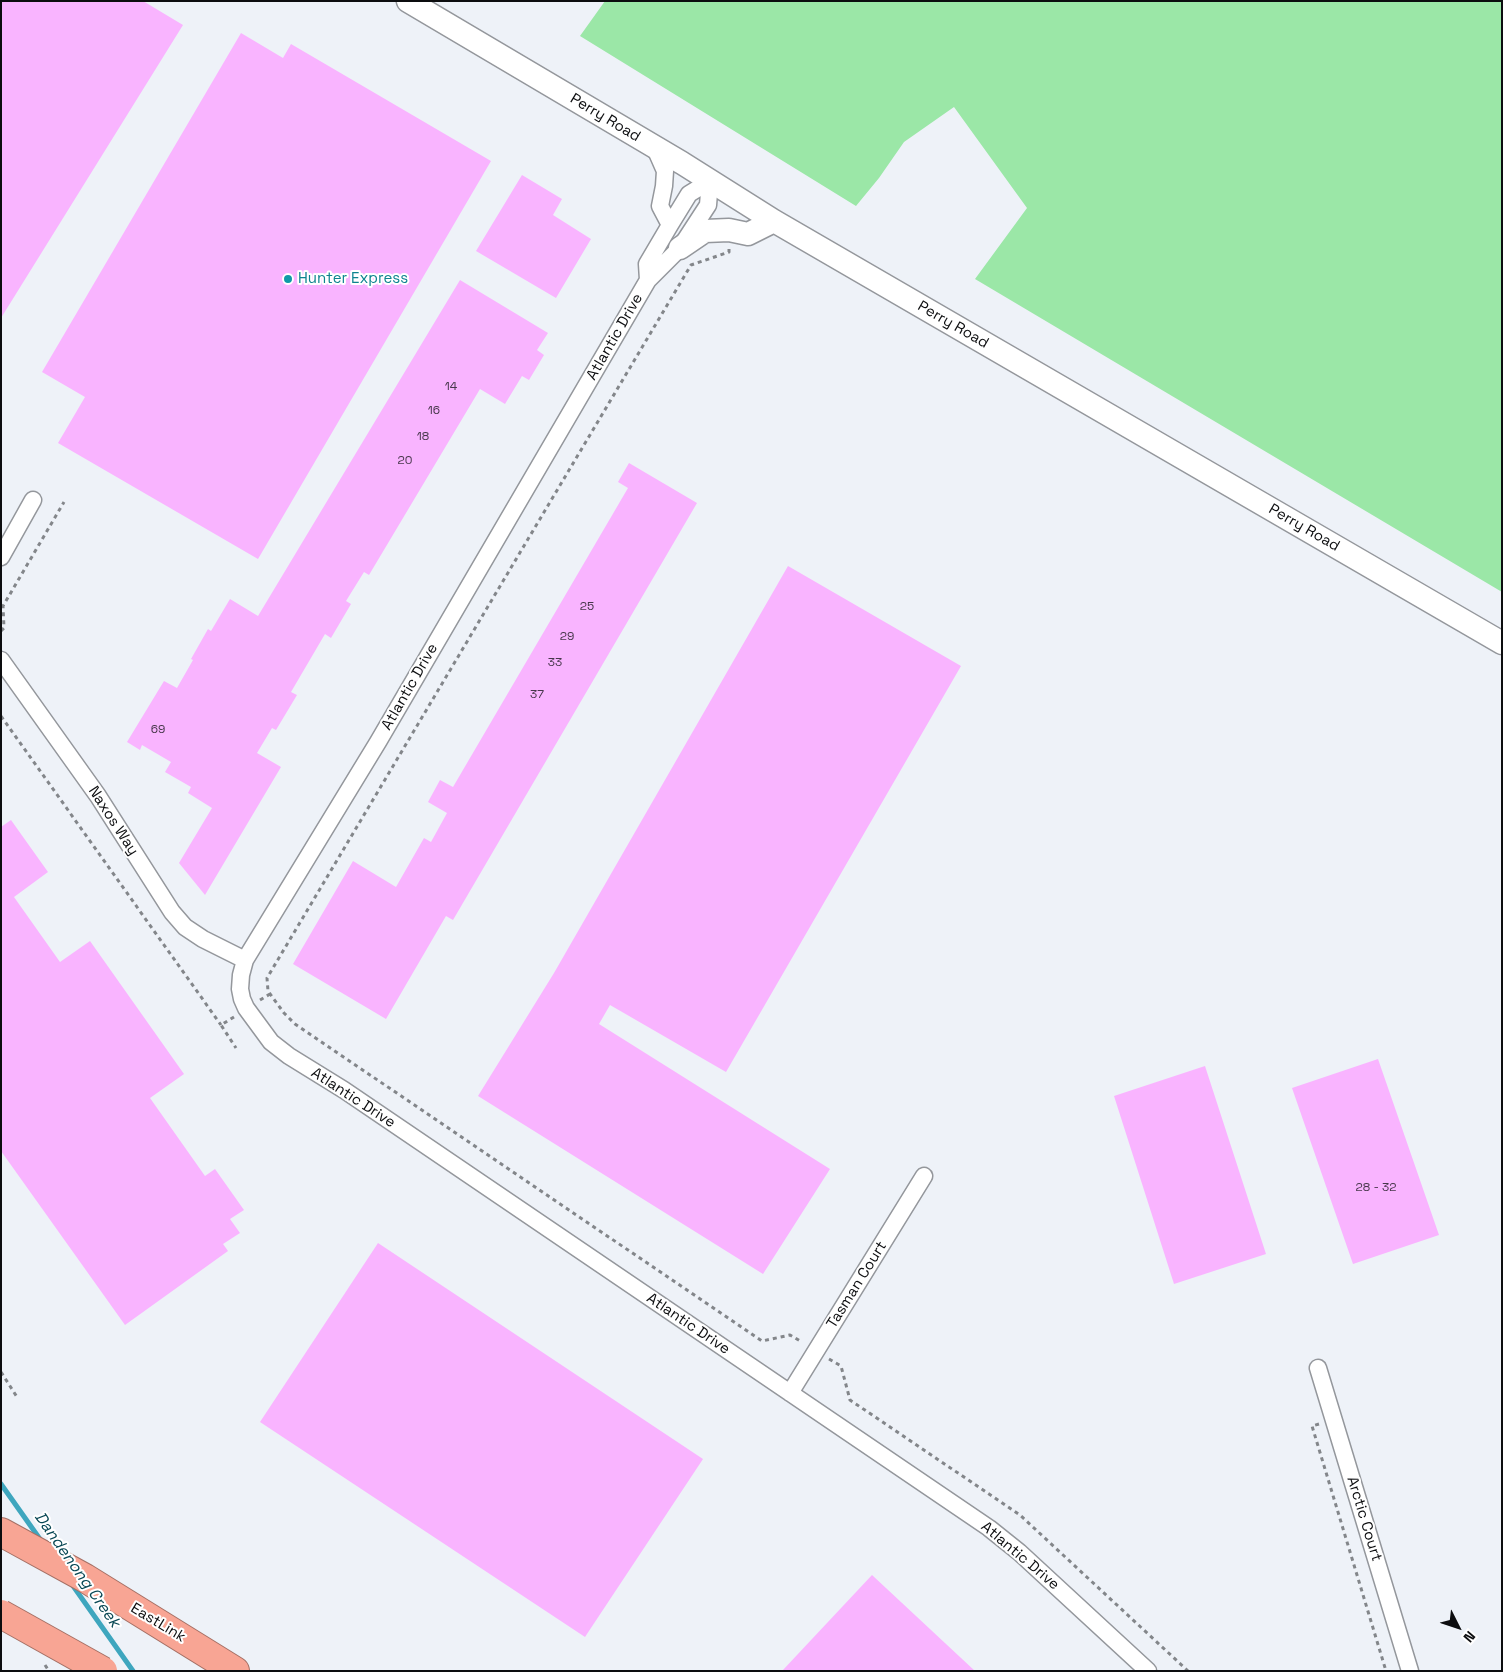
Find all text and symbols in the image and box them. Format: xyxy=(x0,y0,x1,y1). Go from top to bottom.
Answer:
street label: Perry Road xyxy=(567,90,643,146)
place label: Hunter Express xyxy=(298,270,408,288)
marker: Hunter Express xyxy=(282,273,294,285)
street label: Atlantic Drive xyxy=(583,291,647,383)
street label: Perry Road xyxy=(914,298,992,352)
house number: 14 xyxy=(445,380,457,394)
house number: 16 xyxy=(428,404,440,418)
house number: 18 xyxy=(417,430,429,444)
house number: 20 xyxy=(398,454,412,468)
street label: Perry Road xyxy=(1265,501,1343,555)
house number: 25 xyxy=(580,600,594,614)
house number: 29 xyxy=(560,630,574,644)
street label: Atlantic Drive xyxy=(378,641,442,733)
house number: 33 xyxy=(548,656,562,670)
house number: 37 xyxy=(530,688,544,702)
house number: 69 xyxy=(151,723,165,737)
street label: Naxos Way xyxy=(84,783,142,859)
street label: Atlantic Drive xyxy=(308,1064,398,1132)
house number: 28 - 32 xyxy=(1356,1181,1396,1195)
street label: Tasman Court xyxy=(823,1238,891,1332)
street label: Atlantic Drive xyxy=(643,1290,733,1358)
street label: Arctic Court xyxy=(1343,1475,1385,1563)
water label: Dandenong Creek xyxy=(30,1508,124,1632)
street label: Atlantic Drive xyxy=(977,1518,1063,1594)
street label: EastLink xyxy=(127,1600,189,1646)
north arrow xyxy=(1433,1602,1483,1652)
text: N xyxy=(1459,1627,1479,1646)

